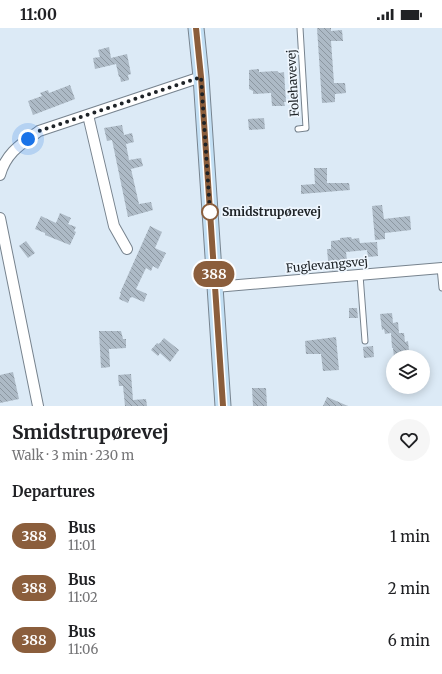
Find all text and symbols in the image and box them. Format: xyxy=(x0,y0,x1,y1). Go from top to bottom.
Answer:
text: 11:00 xyxy=(20,5,57,24)
street label: Folehavevej xyxy=(283,49,302,117)
your location xyxy=(18,129,38,149)
marker: Smidstrupørevej xyxy=(201,203,219,221)
place label: Smidstrupørevej xyxy=(222,204,321,219)
street label: Fuglevangsvej xyxy=(285,253,369,276)
line badge: 388 xyxy=(191,261,237,287)
text: 388 xyxy=(201,265,227,283)
map controls xyxy=(386,350,430,394)
button: layers xyxy=(386,350,430,394)
button: heart xyxy=(388,419,430,461)
text: Smidstrupørevej xyxy=(12,420,169,444)
text: Walk · 3 min · 230 m xyxy=(12,447,134,464)
text: Departures xyxy=(12,482,95,501)
text: Bus xyxy=(68,518,96,537)
text: 388 xyxy=(21,527,47,545)
text: 1 min xyxy=(390,527,430,546)
text: 11:01 xyxy=(68,537,96,554)
text: Bus xyxy=(68,570,96,589)
text: 388 xyxy=(21,579,47,597)
text: 2 min xyxy=(388,579,430,598)
text: 11:02 xyxy=(68,589,98,606)
text: Bus xyxy=(68,622,96,641)
text: 388 xyxy=(21,631,47,649)
text: 6 min xyxy=(388,631,430,650)
text: 11:06 xyxy=(68,641,98,658)

